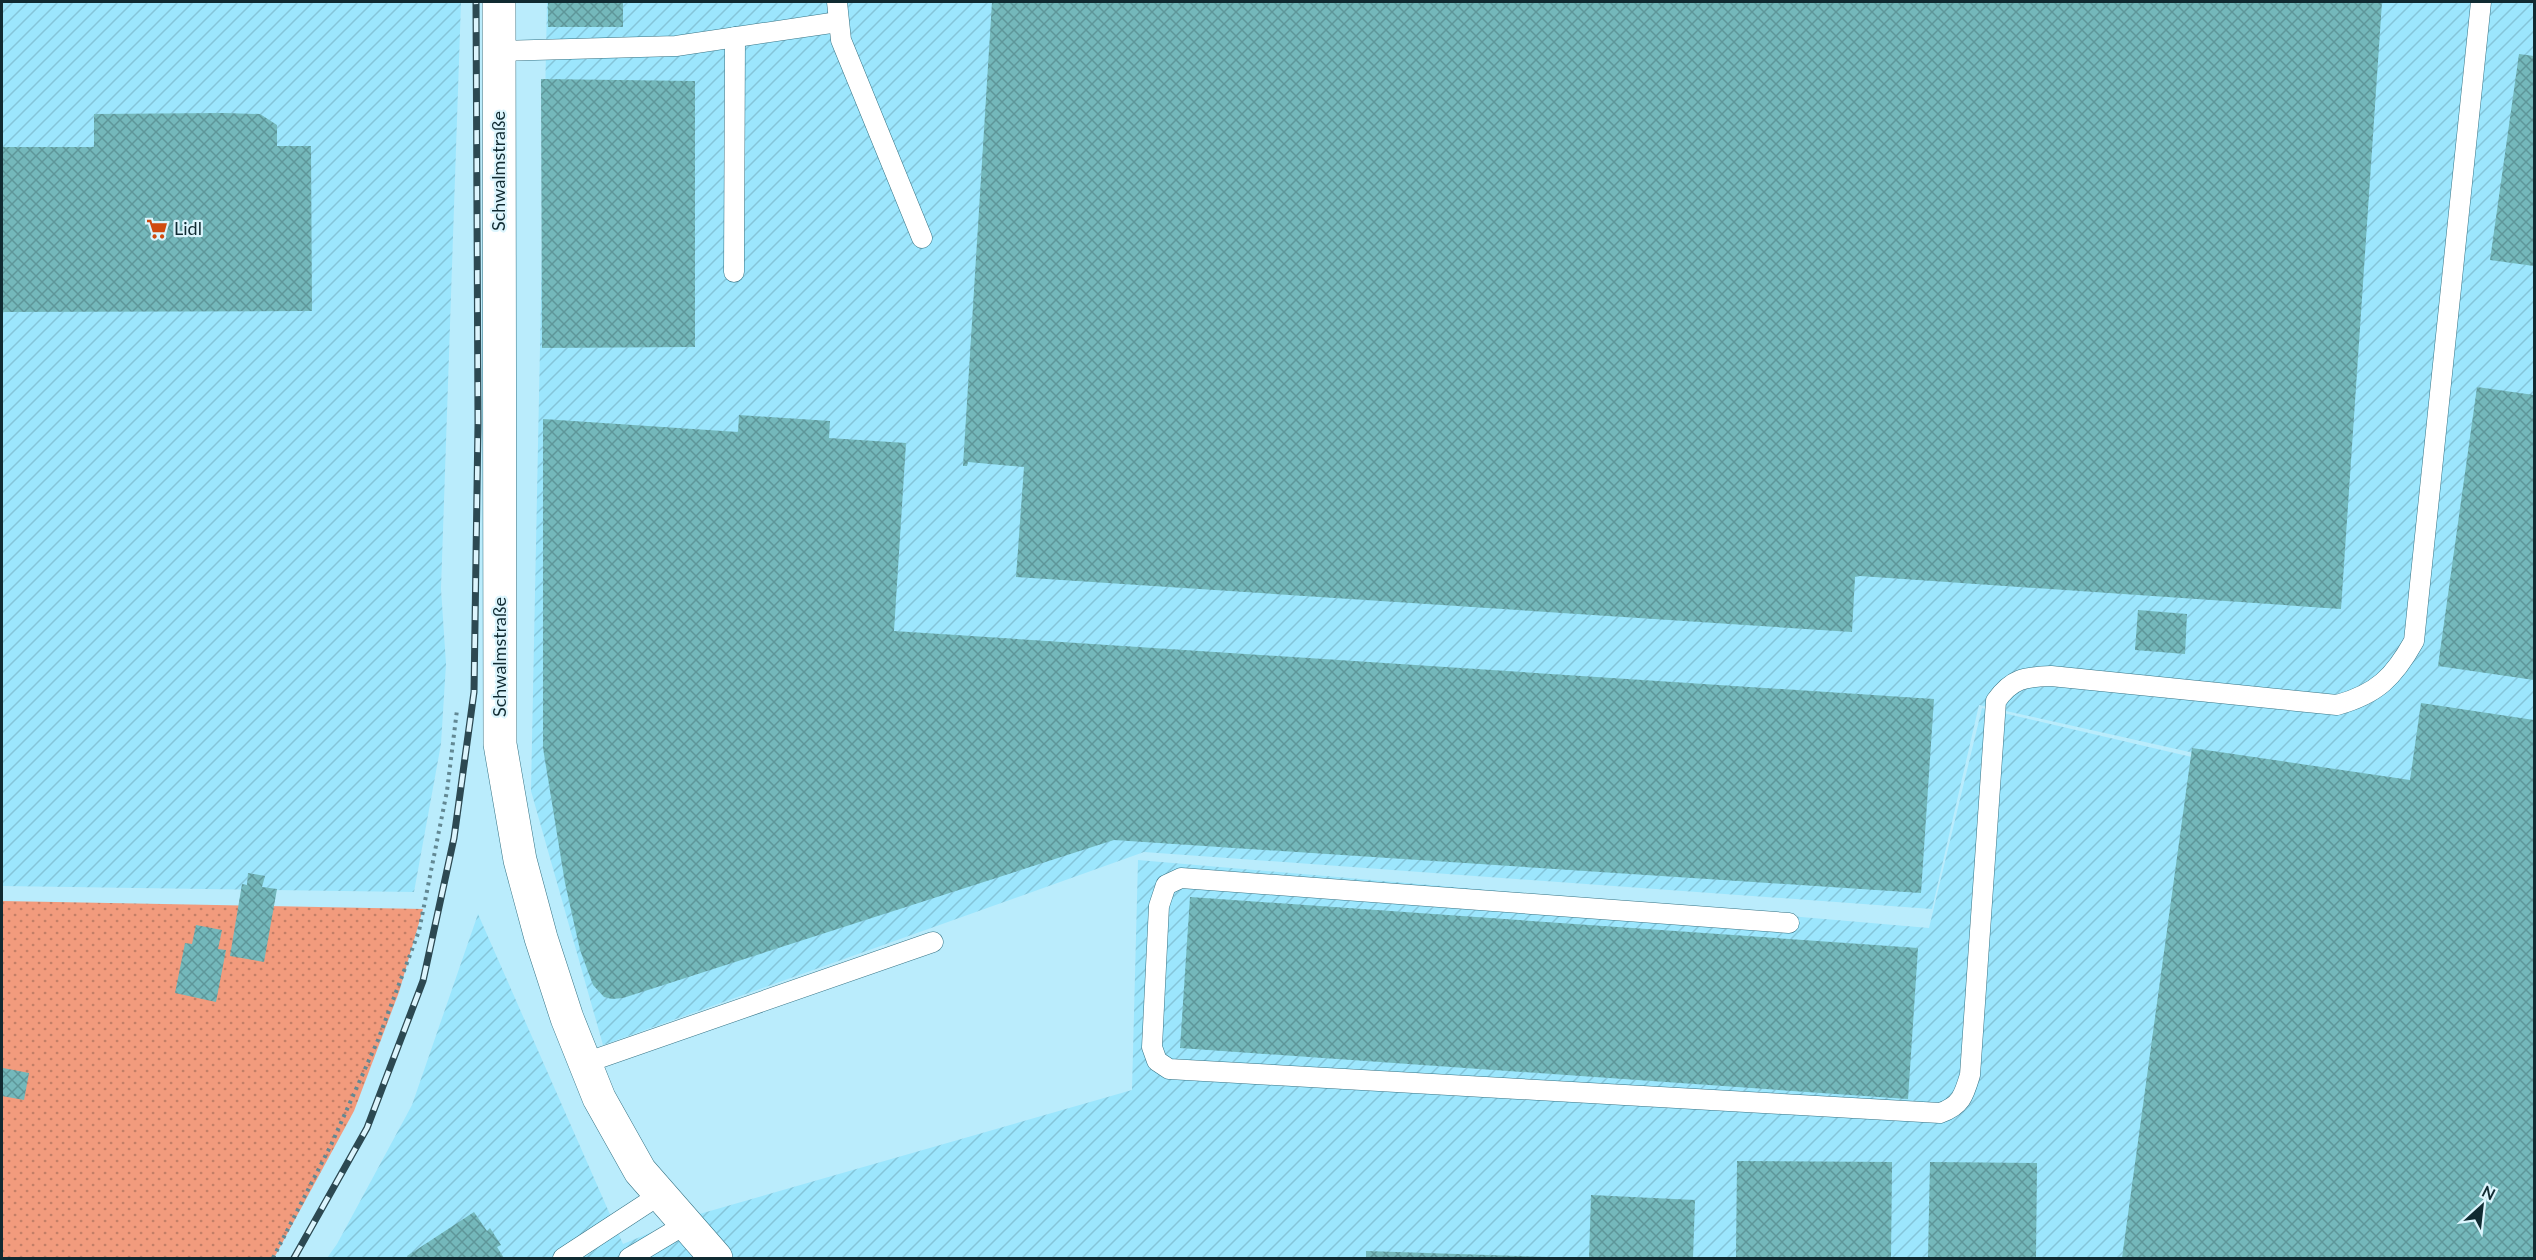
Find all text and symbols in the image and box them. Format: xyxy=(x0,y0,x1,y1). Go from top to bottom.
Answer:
street label: Schwalmstraße xyxy=(487,111,509,231)
supermarket icon: Lidl xyxy=(145,217,169,241)
place label: Lidl xyxy=(174,217,202,239)
street label: Schwalmstraße xyxy=(488,597,510,717)
north arrow xyxy=(2452,1176,2512,1236)
text: N xyxy=(2479,1181,2499,1203)

